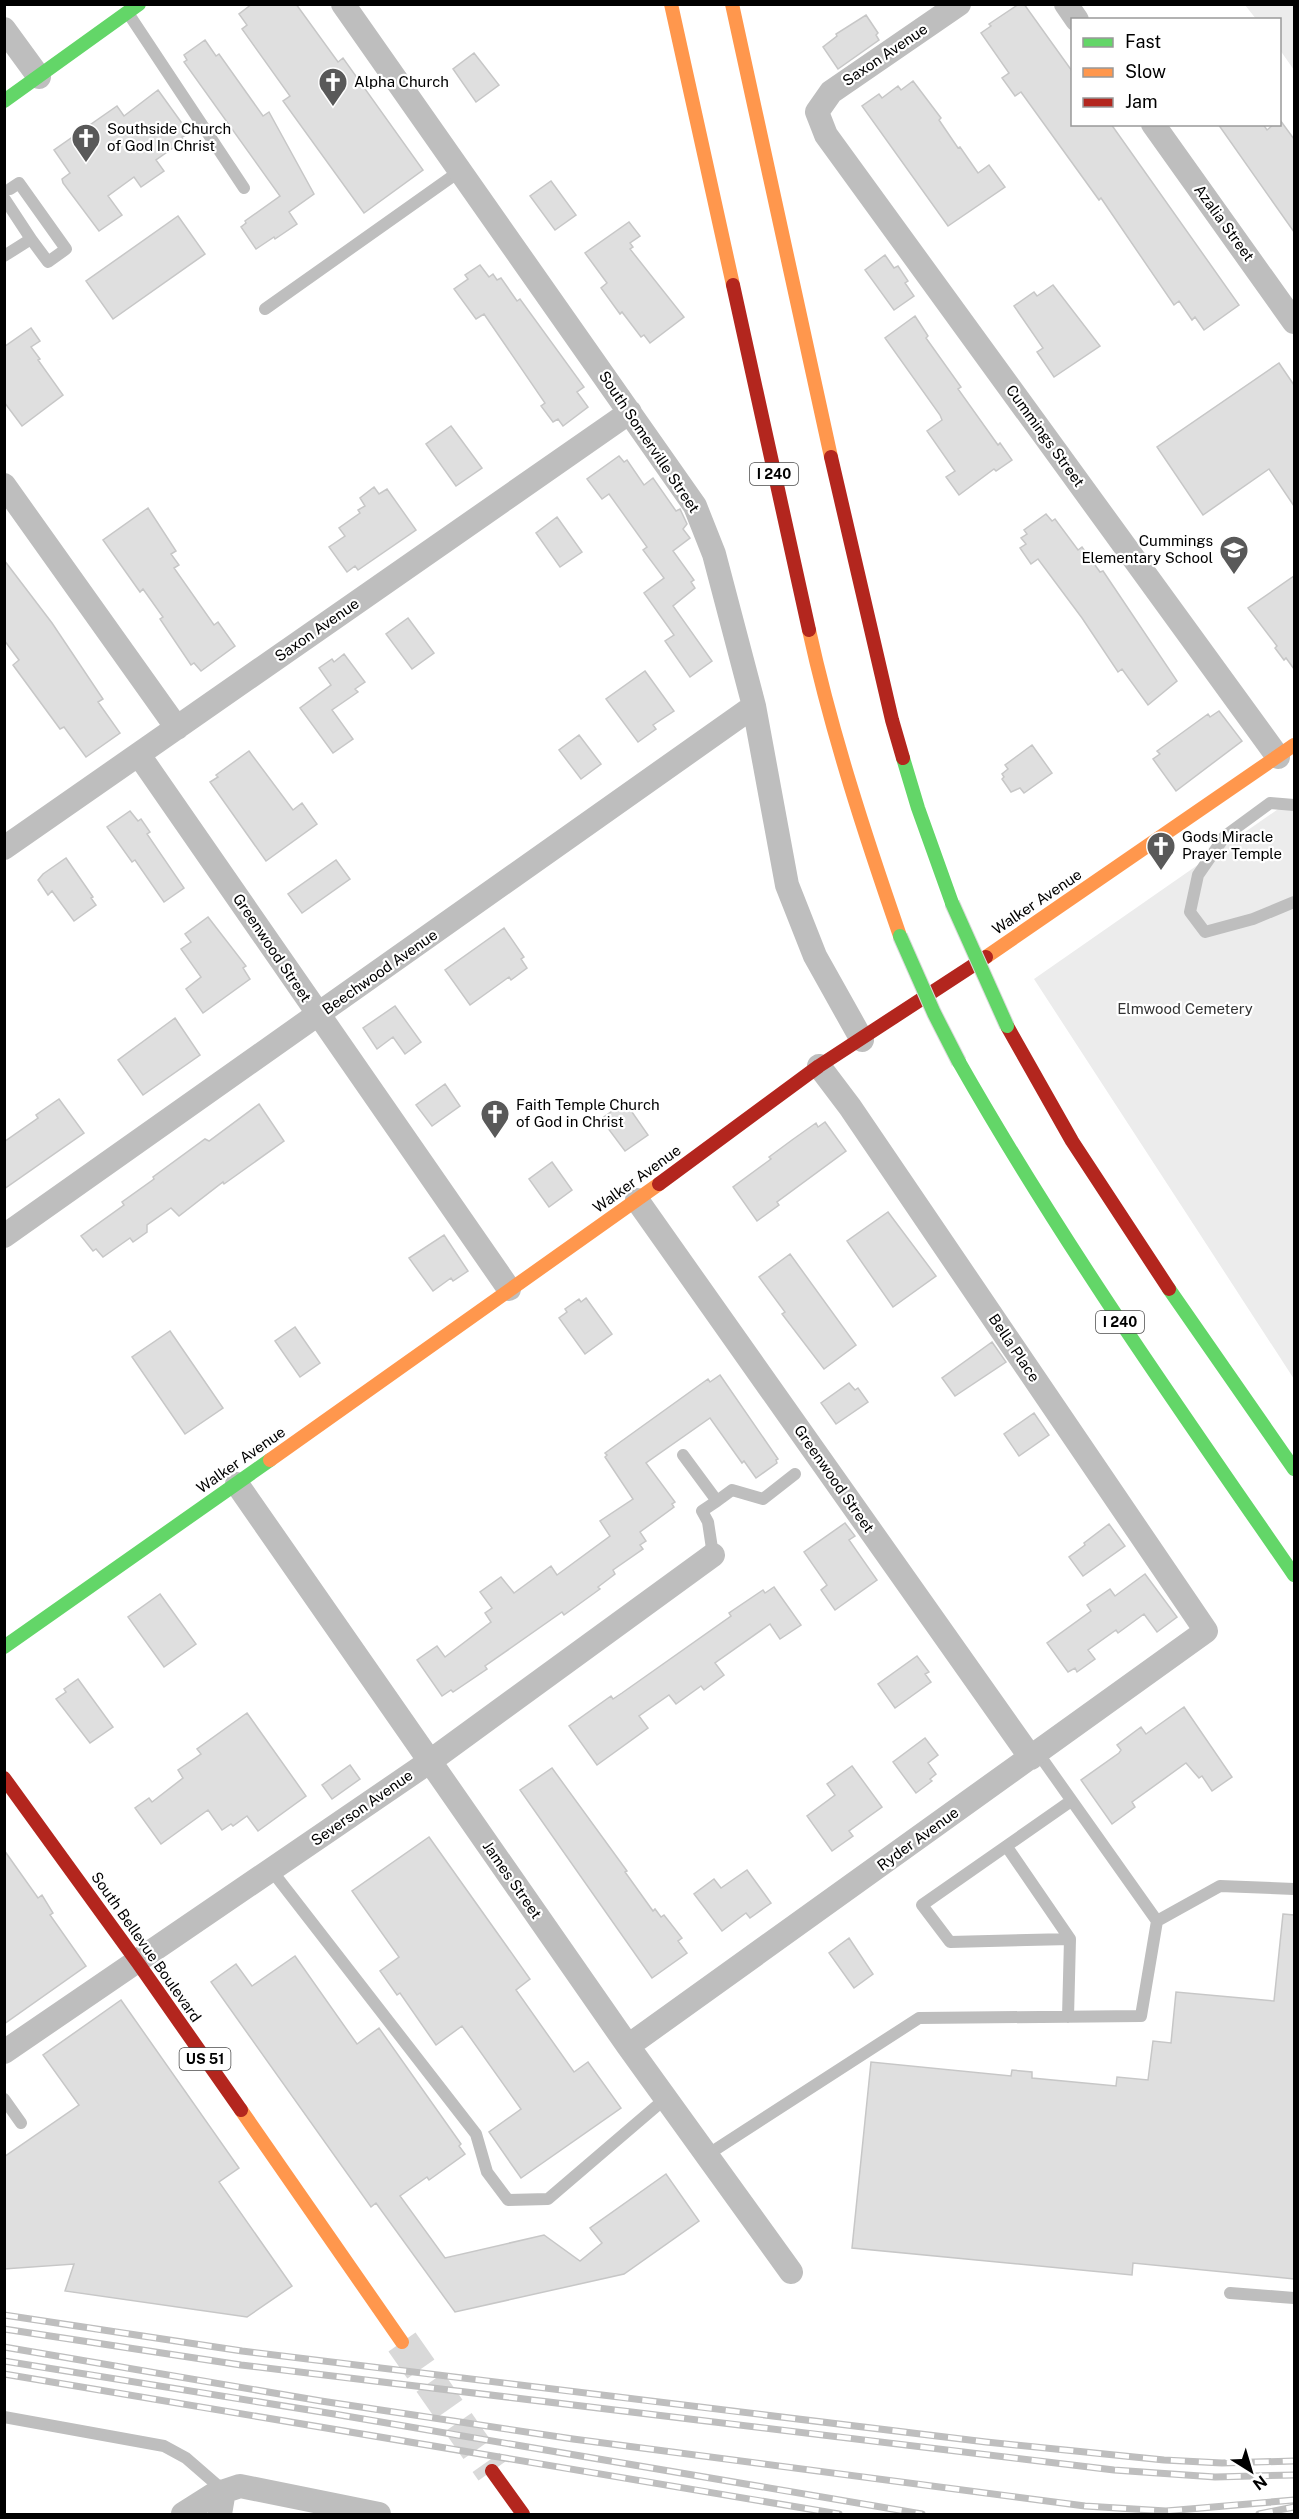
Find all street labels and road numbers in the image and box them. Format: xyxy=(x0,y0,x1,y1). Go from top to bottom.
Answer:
street label: Saxon Avenue xyxy=(839,20,930,89)
street label: Azalia Street xyxy=(1191,181,1258,264)
street label: South Somerville Street xyxy=(596,368,703,516)
street label: Cummings Street xyxy=(1003,382,1088,490)
road number: I 240 xyxy=(750,463,798,485)
street label: Saxon Avenue xyxy=(271,594,362,665)
street label: Walker Avenue xyxy=(989,865,1085,938)
street label: Greenwood Street xyxy=(230,890,315,1005)
street label: Beechwood Avenue xyxy=(319,926,440,1018)
street label: Walker Avenue xyxy=(590,1141,684,1216)
street label: Bella Place xyxy=(985,1311,1043,1385)
road number: I 240 xyxy=(1096,1311,1144,1333)
street label: Greenwood Street xyxy=(791,1422,878,1536)
street label: Walker Avenue xyxy=(193,1423,288,1496)
street label: Severson Avenue xyxy=(308,1766,416,1849)
street label: Ryder Avenue xyxy=(874,1803,962,1874)
street label: James Street xyxy=(479,1838,545,1922)
street label: South Bellevue Boulevard xyxy=(88,1868,205,2025)
road number: US 51 xyxy=(180,2048,230,2070)

